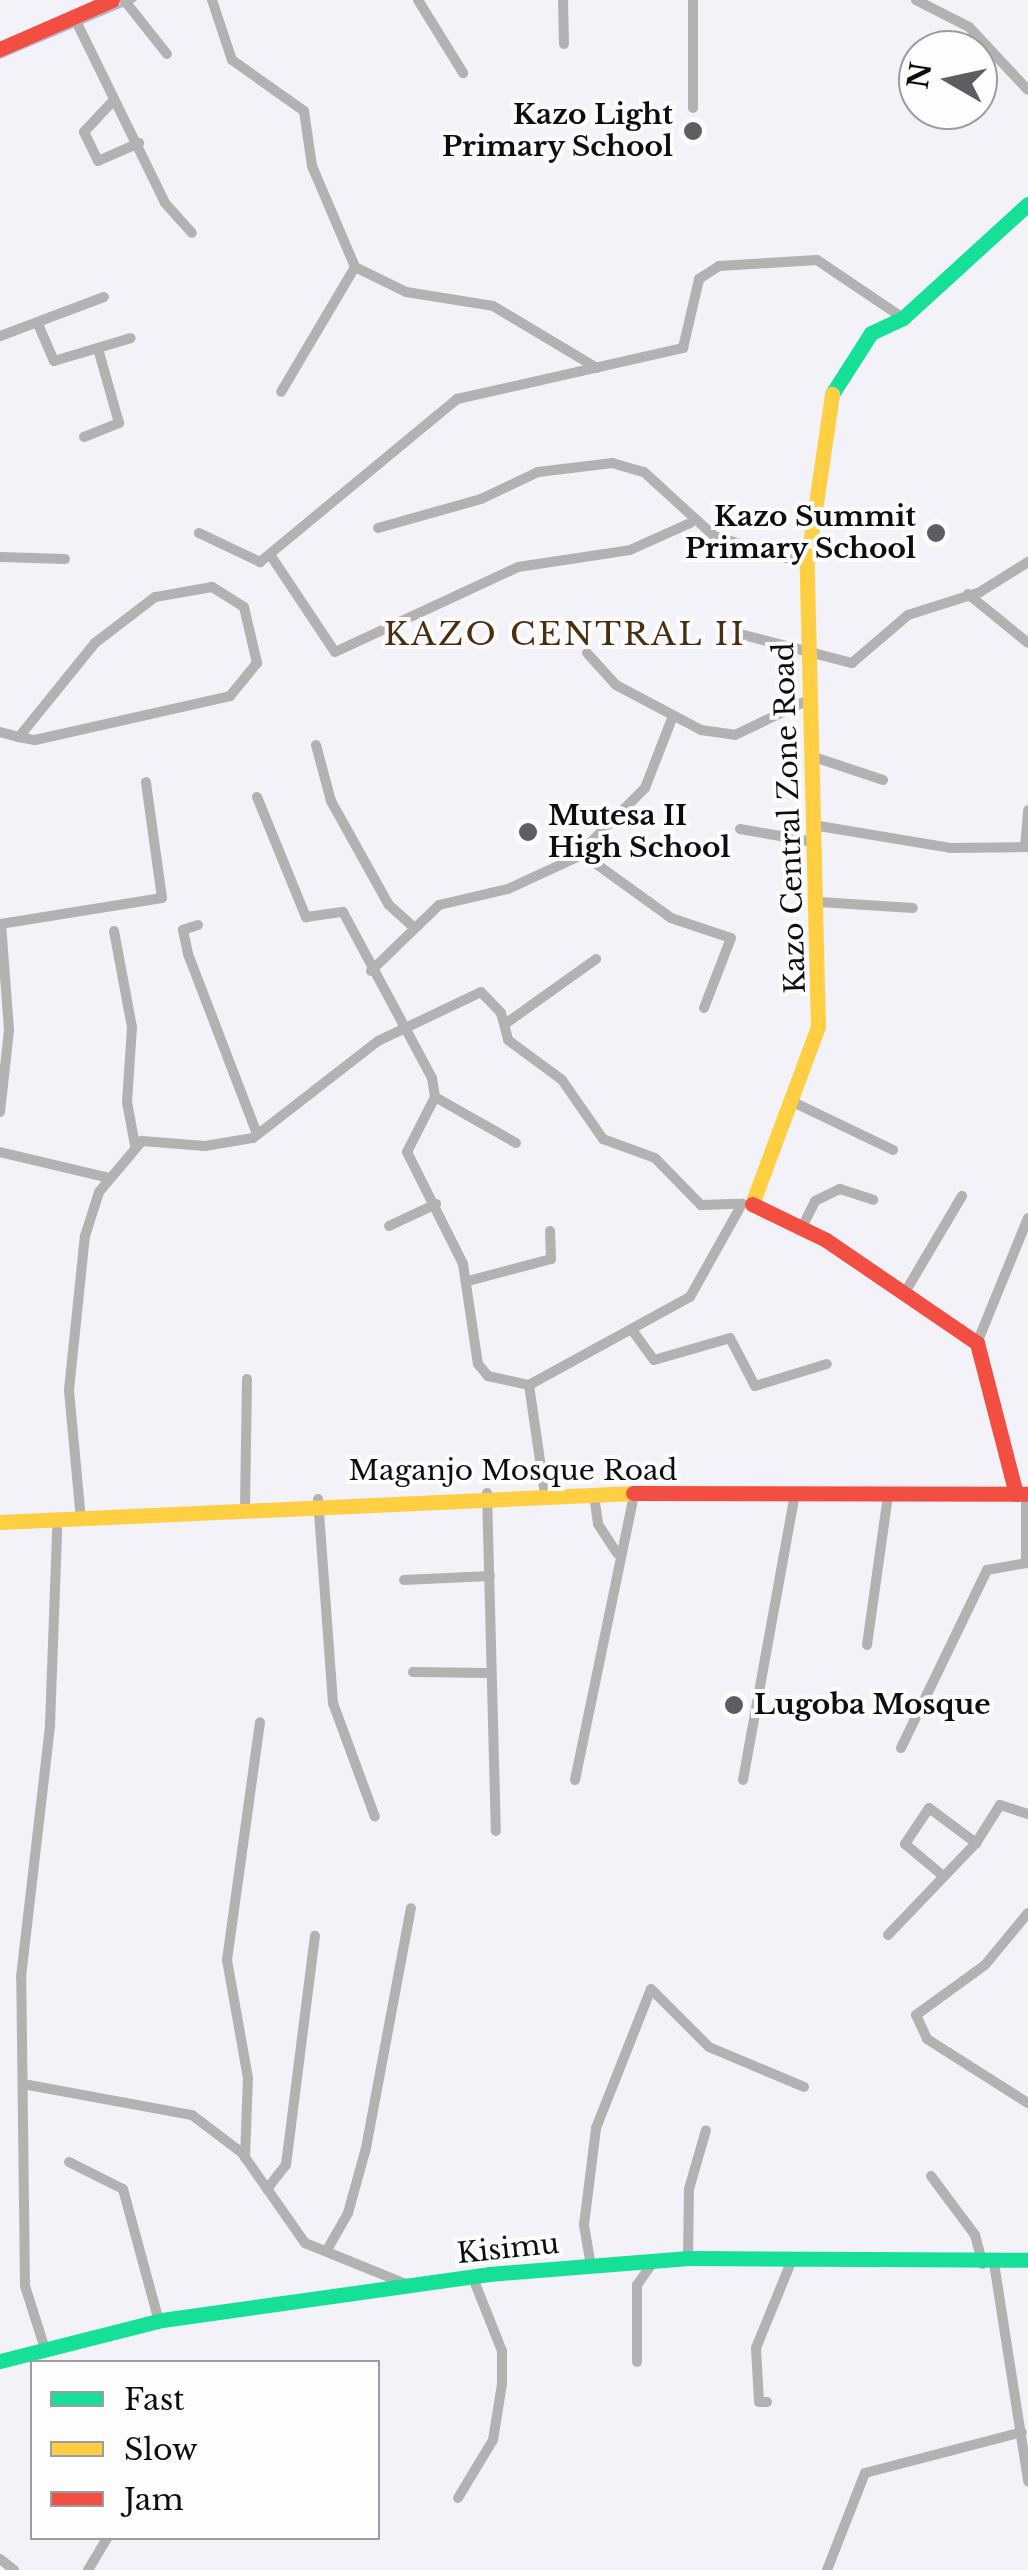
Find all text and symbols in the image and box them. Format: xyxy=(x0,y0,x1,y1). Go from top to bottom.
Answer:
north arrow xyxy=(898,30,998,130)
text: N xyxy=(901,60,939,91)
place label: Kazo Light Primary School xyxy=(441,98,673,164)
marker: Kazo Light Primary School xyxy=(682,120,704,142)
place label: Kazo Summit Primary School xyxy=(684,500,916,566)
marker: Kazo Summit Primary School xyxy=(925,522,947,544)
district label: KAZO CENTRAL II xyxy=(383,615,747,653)
street label: Kazo Central Zone Road xyxy=(767,642,813,994)
place label: Mutesa II High School xyxy=(548,799,730,865)
marker: Mutesa II High School xyxy=(517,821,539,843)
street label: Maganjo Mosque Road xyxy=(349,1454,677,1488)
place label: Lugoba Mosque xyxy=(754,1688,991,1722)
marker: Lugoba Mosque xyxy=(723,1694,745,1716)
street label: Kisimu xyxy=(455,2227,561,2271)
legend xyxy=(30,2360,380,2540)
text: Fast xyxy=(124,2381,185,2418)
text: Slow xyxy=(124,2431,198,2468)
text: Jam xyxy=(124,2481,184,2518)

